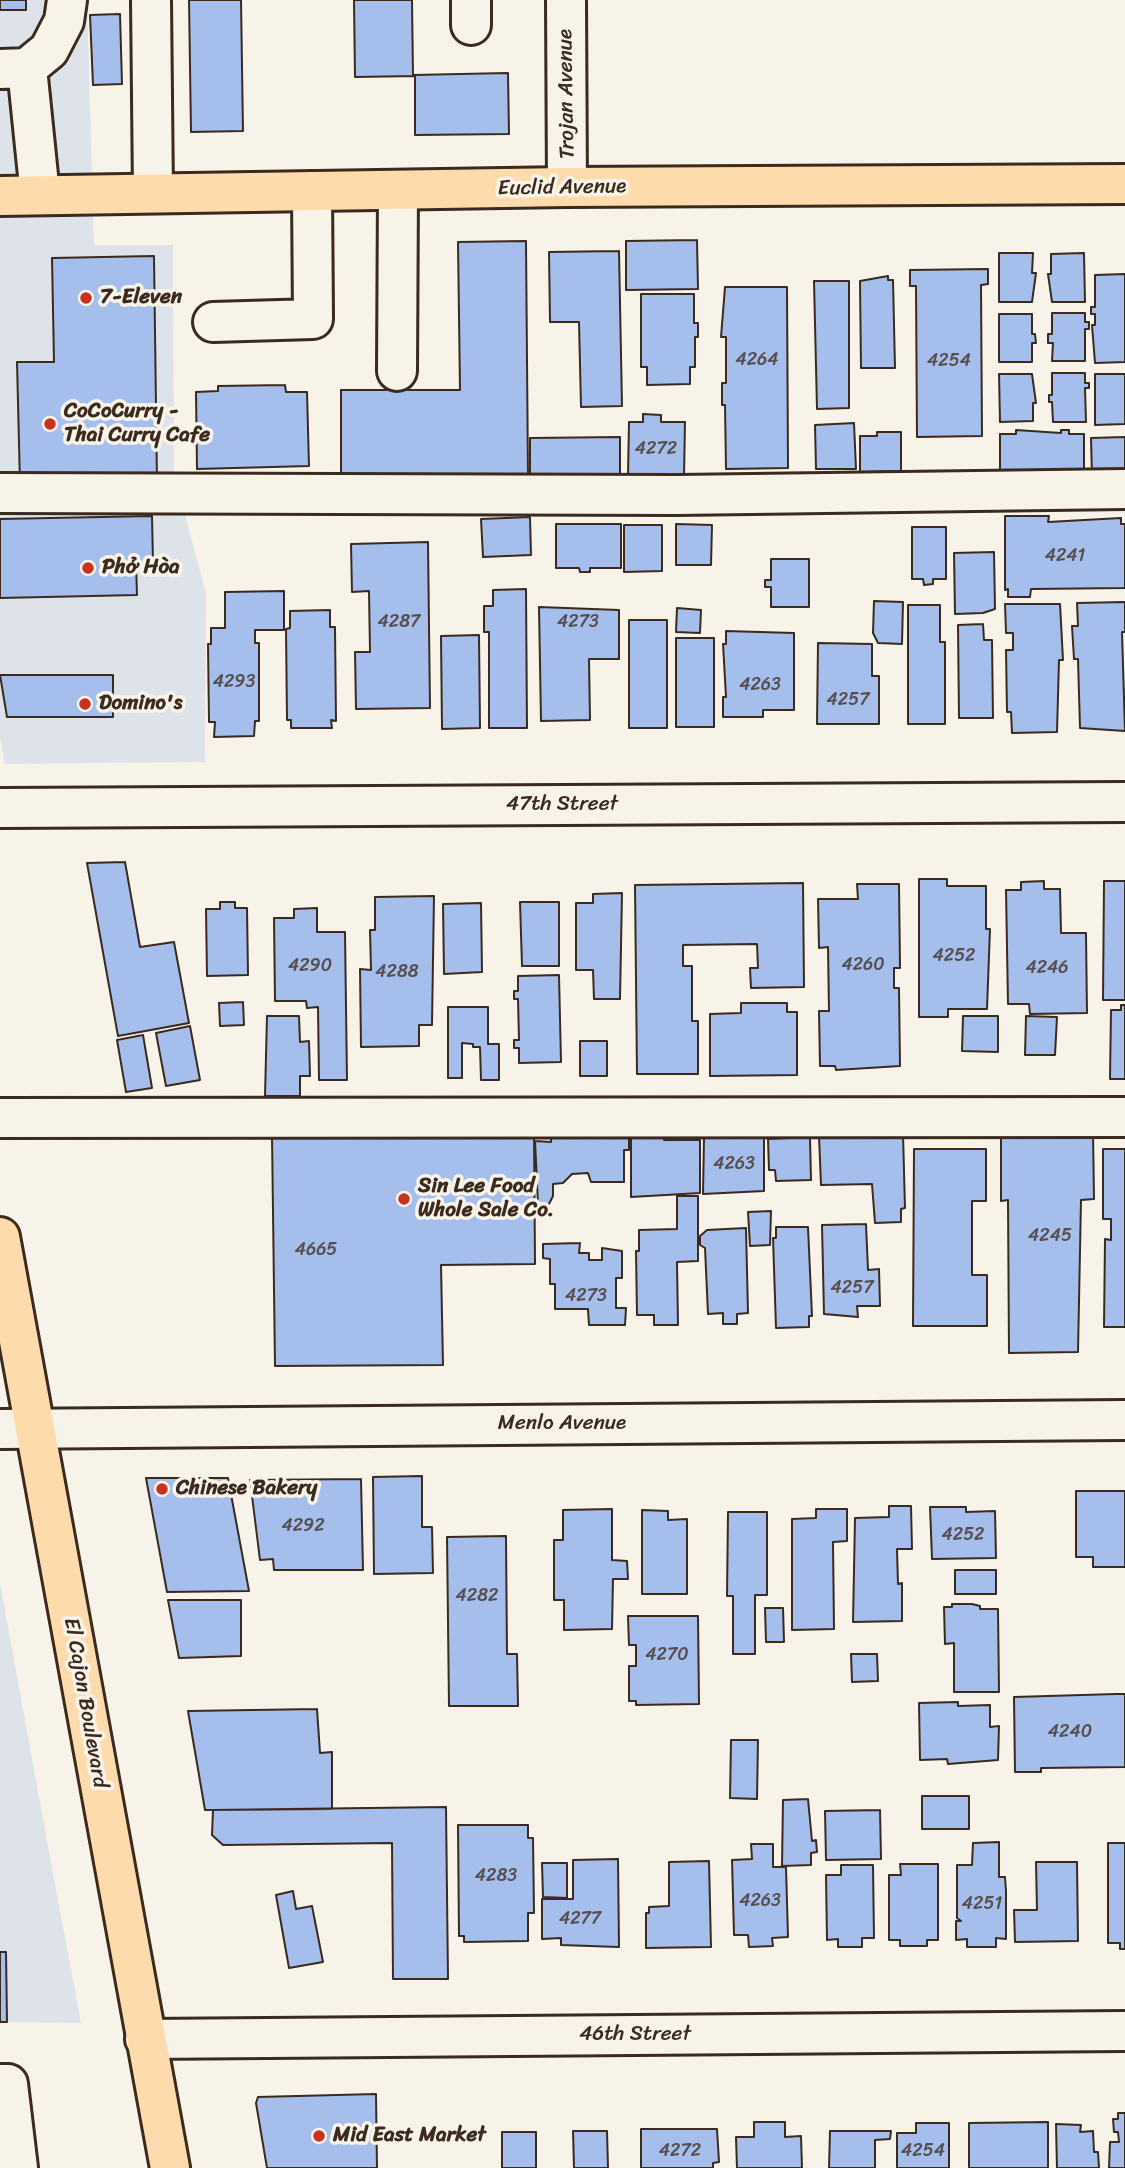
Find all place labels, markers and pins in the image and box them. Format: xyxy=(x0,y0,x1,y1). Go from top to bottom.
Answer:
place label: 7-Eleven xyxy=(100,285,182,311)
marker: 7-Eleven xyxy=(78,290,94,306)
place label: CoCoCurry - Thai Curry Cafe xyxy=(64,399,210,449)
marker: CoCoCurry - Thai Curry Cafe xyxy=(42,416,58,432)
place label: Phở Hòa xyxy=(102,555,180,581)
marker: Phở Hòa xyxy=(80,560,96,576)
place label: Domino's xyxy=(99,691,182,717)
marker: Domino's xyxy=(77,696,93,712)
place label: Sin Lee Food Whole Sale Co. xyxy=(418,1174,554,1224)
marker: Sin Lee Food Whole Sale Co. xyxy=(396,1191,412,1207)
place label: Chinese Bakery xyxy=(176,1476,317,1502)
marker: Chinese Bakery xyxy=(154,1481,170,1497)
place label: Mid East Market xyxy=(333,2123,486,2149)
marker: Mid East Market xyxy=(311,2128,327,2144)

